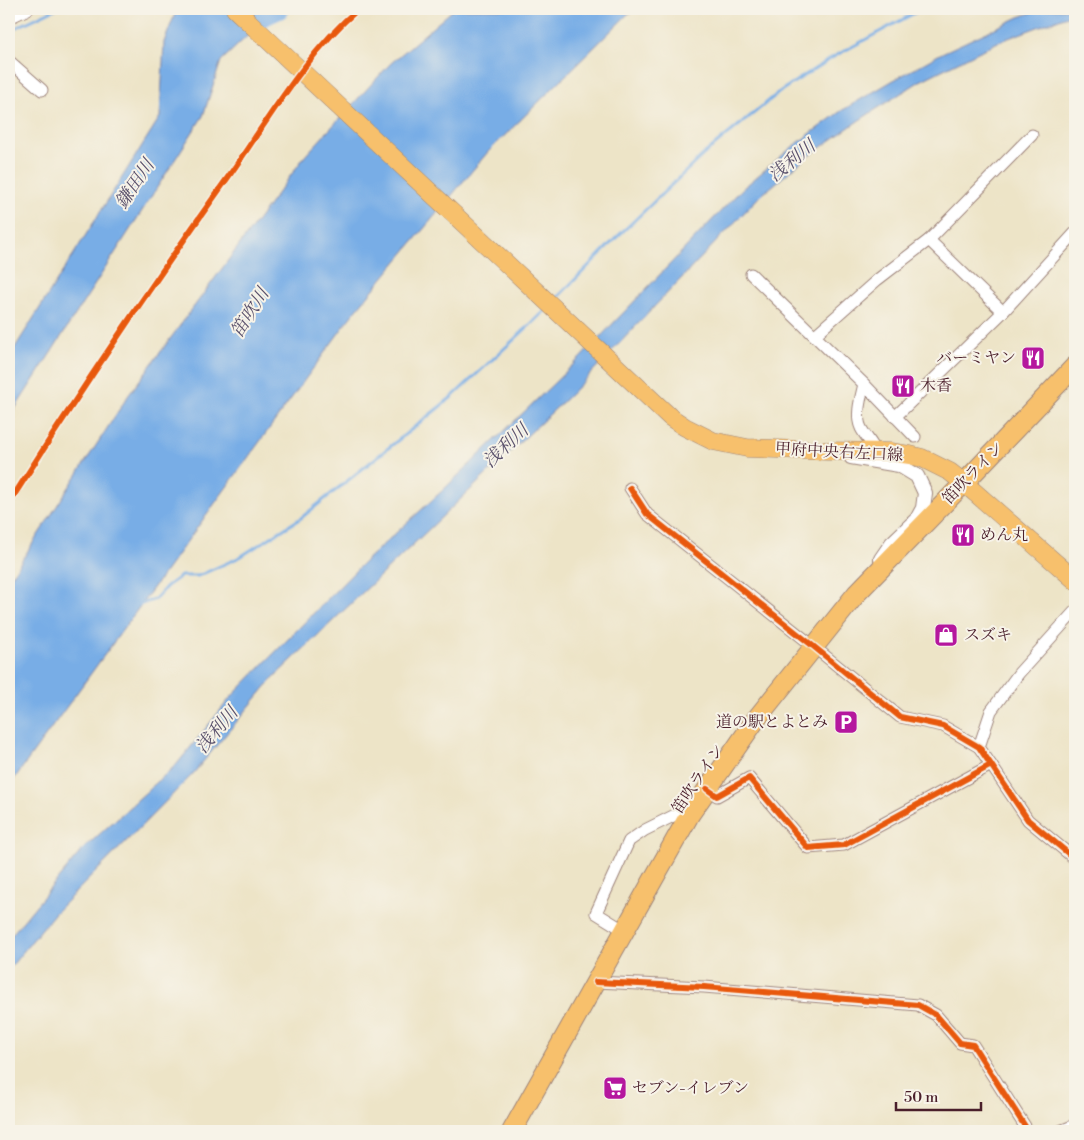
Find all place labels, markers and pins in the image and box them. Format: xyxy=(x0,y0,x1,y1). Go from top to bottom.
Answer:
restaurant icon: バーミヤン xyxy=(1020,345,1046,371)
place label: バーミヤン xyxy=(936,348,1016,368)
restaurant icon: 木香 xyxy=(890,373,916,399)
place label: 木香 xyxy=(920,376,952,396)
restaurant icon: めん丸 xyxy=(950,522,976,548)
place label: めん丸 xyxy=(980,525,1028,545)
shop icon: スズキ xyxy=(933,622,959,648)
place label: スズキ xyxy=(964,625,1012,645)
parking icon: 道の駅とよとみ xyxy=(833,709,859,735)
place label: 道の駅とよとみ xyxy=(716,712,828,732)
supermarket icon: セブン-イレブン xyxy=(602,1075,628,1101)
place label: セブン-イレブン xyxy=(632,1078,749,1098)

